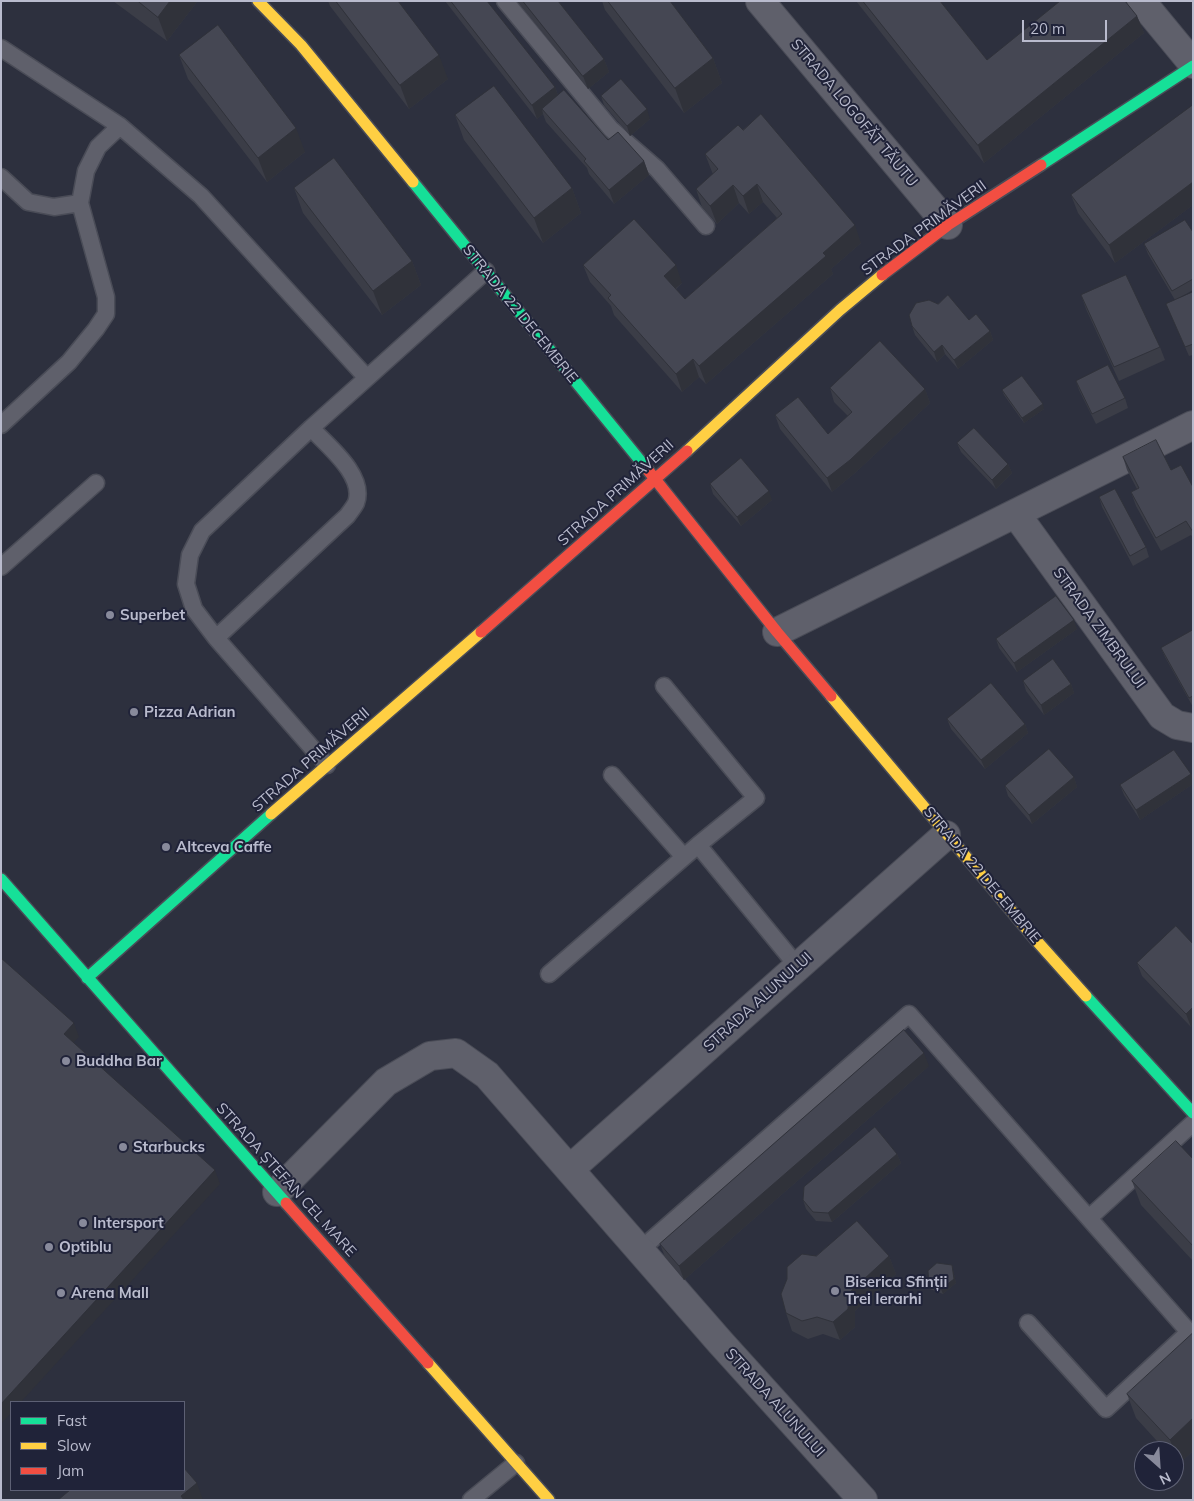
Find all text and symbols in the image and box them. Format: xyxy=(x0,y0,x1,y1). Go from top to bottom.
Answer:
scale bar xyxy=(1024,10,1109,42)
text: 20 m xyxy=(1030,19,1065,38)
street label: STRADA LOGOFĂT TĂUTU xyxy=(787,35,921,191)
street label: STRADA PRIMĂVERII xyxy=(858,177,990,279)
street label: STRADA 22 DECEMBRIE xyxy=(459,241,581,387)
street label: STRADA PRIMĂVERII xyxy=(554,436,678,550)
street label: STRADA ZIMBRULUI xyxy=(1049,564,1149,692)
place label: Superbet xyxy=(120,606,185,624)
marker: Superbet xyxy=(104,609,116,621)
place label: Pizza Adrian xyxy=(144,703,236,721)
street label: STRADA PRIMĂVERII xyxy=(249,704,373,816)
marker: Pizza Adrian xyxy=(128,706,140,718)
street label: STRADA 22 DECEMBRIE xyxy=(920,803,1044,947)
place label: Altceva Caffe xyxy=(176,838,272,856)
marker: Altceva Caffe xyxy=(160,841,172,853)
street label: STRADA ALUNULUI xyxy=(700,949,816,1055)
place label: Buddha Bar xyxy=(76,1052,162,1070)
marker: Buddha Bar xyxy=(60,1055,72,1067)
street label: STRADA ȘTEFAN CEL MARE xyxy=(212,1100,360,1260)
place label: Starbucks xyxy=(133,1138,205,1156)
marker: Starbucks xyxy=(117,1141,129,1153)
place label: Intersport xyxy=(93,1214,164,1232)
marker: Intersport xyxy=(77,1217,89,1229)
place label: Optiblu xyxy=(59,1238,112,1256)
marker: Optiblu xyxy=(43,1241,55,1253)
place label: Biserica Sfinții Trei Ierarhi xyxy=(845,1273,947,1308)
place label: Arena Mall xyxy=(71,1284,149,1302)
marker: Biserica Sfinții Trei Ierarhi xyxy=(829,1285,841,1297)
marker: Arena Mall xyxy=(55,1287,67,1299)
street label: STRADA ALUNULUI xyxy=(722,1345,828,1461)
legend xyxy=(10,1401,185,1491)
text: Fast xyxy=(57,1411,87,1430)
text: Slow xyxy=(57,1436,91,1455)
north arrow xyxy=(1134,1441,1184,1491)
text: Jam xyxy=(57,1461,84,1480)
text: N xyxy=(1156,1468,1174,1489)

